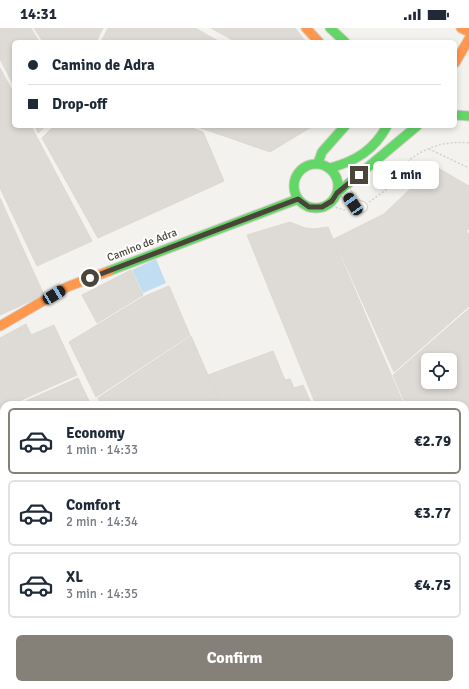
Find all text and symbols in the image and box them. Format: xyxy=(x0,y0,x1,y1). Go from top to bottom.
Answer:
text: 14:31 xyxy=(20,5,57,23)
text: Camino de Adra xyxy=(52,56,155,74)
text: Drop-off xyxy=(52,95,107,113)
callout: 1 min xyxy=(373,161,439,189)
route end xyxy=(350,166,368,184)
text: 1 min xyxy=(390,167,422,183)
car xyxy=(341,191,365,217)
street label: Camino de Adra xyxy=(105,226,179,264)
route start xyxy=(81,269,99,287)
car xyxy=(41,284,67,306)
map controls xyxy=(421,353,457,389)
button: locate xyxy=(421,353,457,389)
icon: car xyxy=(18,423,54,459)
text: Economy xyxy=(66,424,125,442)
text: €2.79 xyxy=(414,432,451,450)
text: 1 min · 14:33 xyxy=(66,442,138,458)
icon: car xyxy=(18,495,54,531)
text: Comfort xyxy=(66,496,120,514)
text: €3.77 xyxy=(414,504,451,522)
text: 2 min · 14:34 xyxy=(66,514,138,530)
icon: car xyxy=(18,567,54,603)
text: XL xyxy=(66,568,83,586)
text: €4.75 xyxy=(414,576,451,594)
text: 3 min · 14:35 xyxy=(66,586,138,602)
button: Confirm xyxy=(16,635,453,681)

